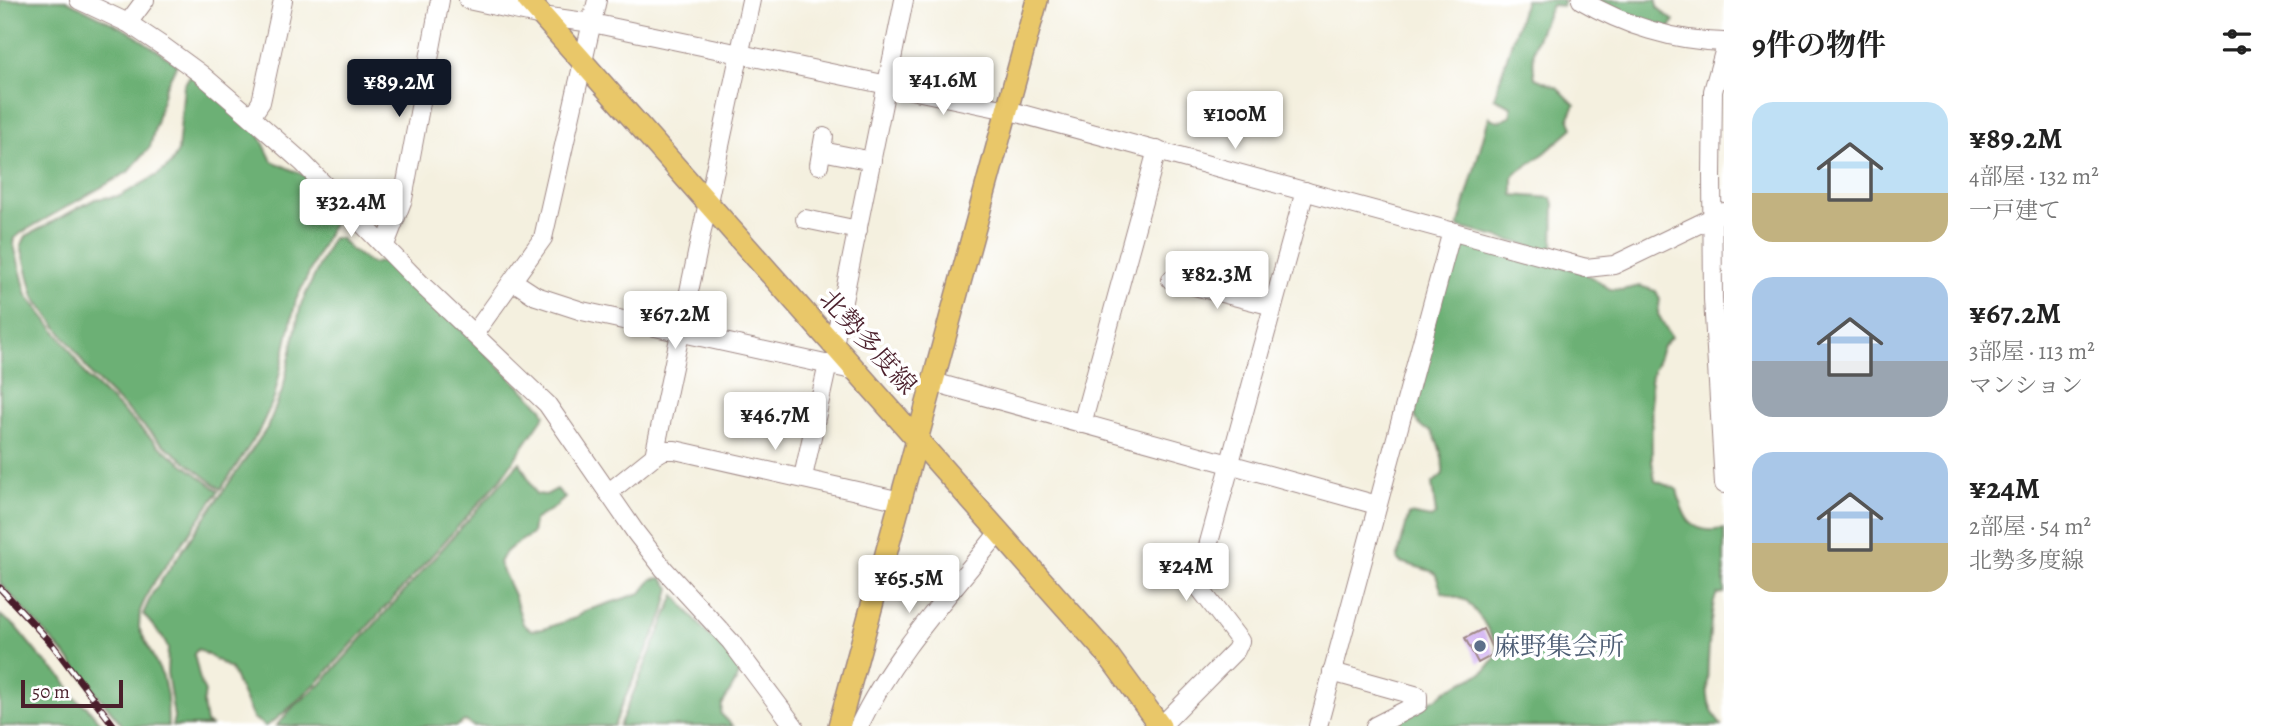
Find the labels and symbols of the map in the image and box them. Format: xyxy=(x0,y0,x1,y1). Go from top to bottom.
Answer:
pin: ¥41.6M xyxy=(886,58,1000,117)
pin: ¥89.2M xyxy=(342,60,456,119)
pin: ¥100M xyxy=(1186,92,1284,151)
pin: ¥32.4M xyxy=(294,180,408,239)
pin: ¥82.3M xyxy=(1160,252,1274,311)
street label: 北勢多度線 xyxy=(811,282,925,402)
pin: ¥67.2M xyxy=(618,292,732,351)
pin: ¥46.7M xyxy=(718,392,832,452)
pin: ¥24M xyxy=(1145,544,1227,603)
pin: ¥65.5M xyxy=(852,556,966,615)
place label: 麻野集会所 xyxy=(1494,629,1624,664)
marker: 麻野集会所 xyxy=(1472,638,1488,654)
scale bar xyxy=(21,677,122,709)

